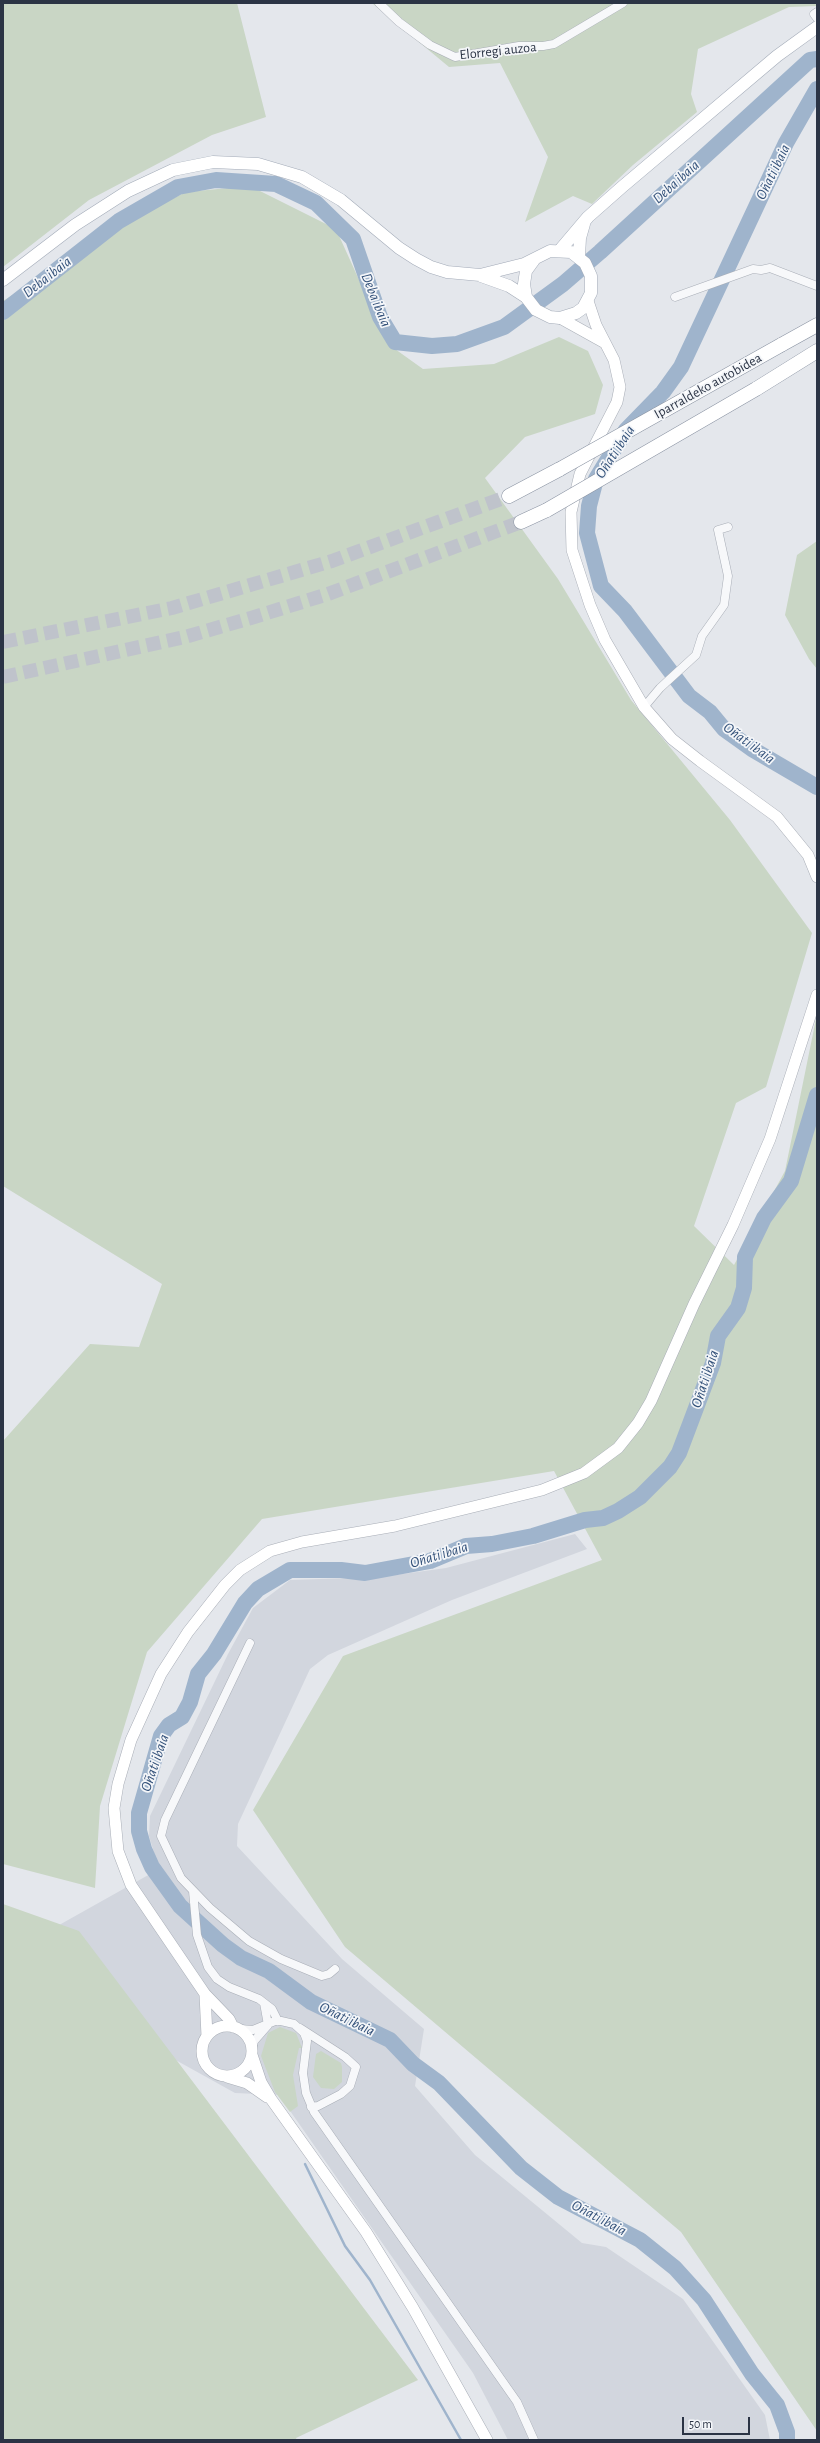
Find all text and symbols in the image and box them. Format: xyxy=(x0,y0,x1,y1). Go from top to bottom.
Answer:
street label: Elorregi auzoa xyxy=(459,39,537,63)
water label: Oñati ibaia xyxy=(752,141,794,203)
water label: Deba ibaia xyxy=(649,156,703,208)
water label: Deba ibaia xyxy=(19,252,75,302)
water label: Deba ibaia xyxy=(357,270,395,330)
street label: Iparraldeko autobidea xyxy=(651,349,765,423)
water label: Oñati ibaia xyxy=(591,422,639,482)
water label: Oñati ibaia xyxy=(720,718,778,768)
water label: Oñati ibaia xyxy=(687,1348,723,1410)
water label: Oñati ibaia xyxy=(408,1538,470,1572)
water label: Oñati ibaia xyxy=(137,1732,173,1794)
water label: Oñati ibaia xyxy=(316,1998,378,2040)
water label: Oñati ibaia xyxy=(568,2196,630,2240)
scale bar xyxy=(684,2409,752,2435)
text: 50 m xyxy=(689,2418,712,2430)

